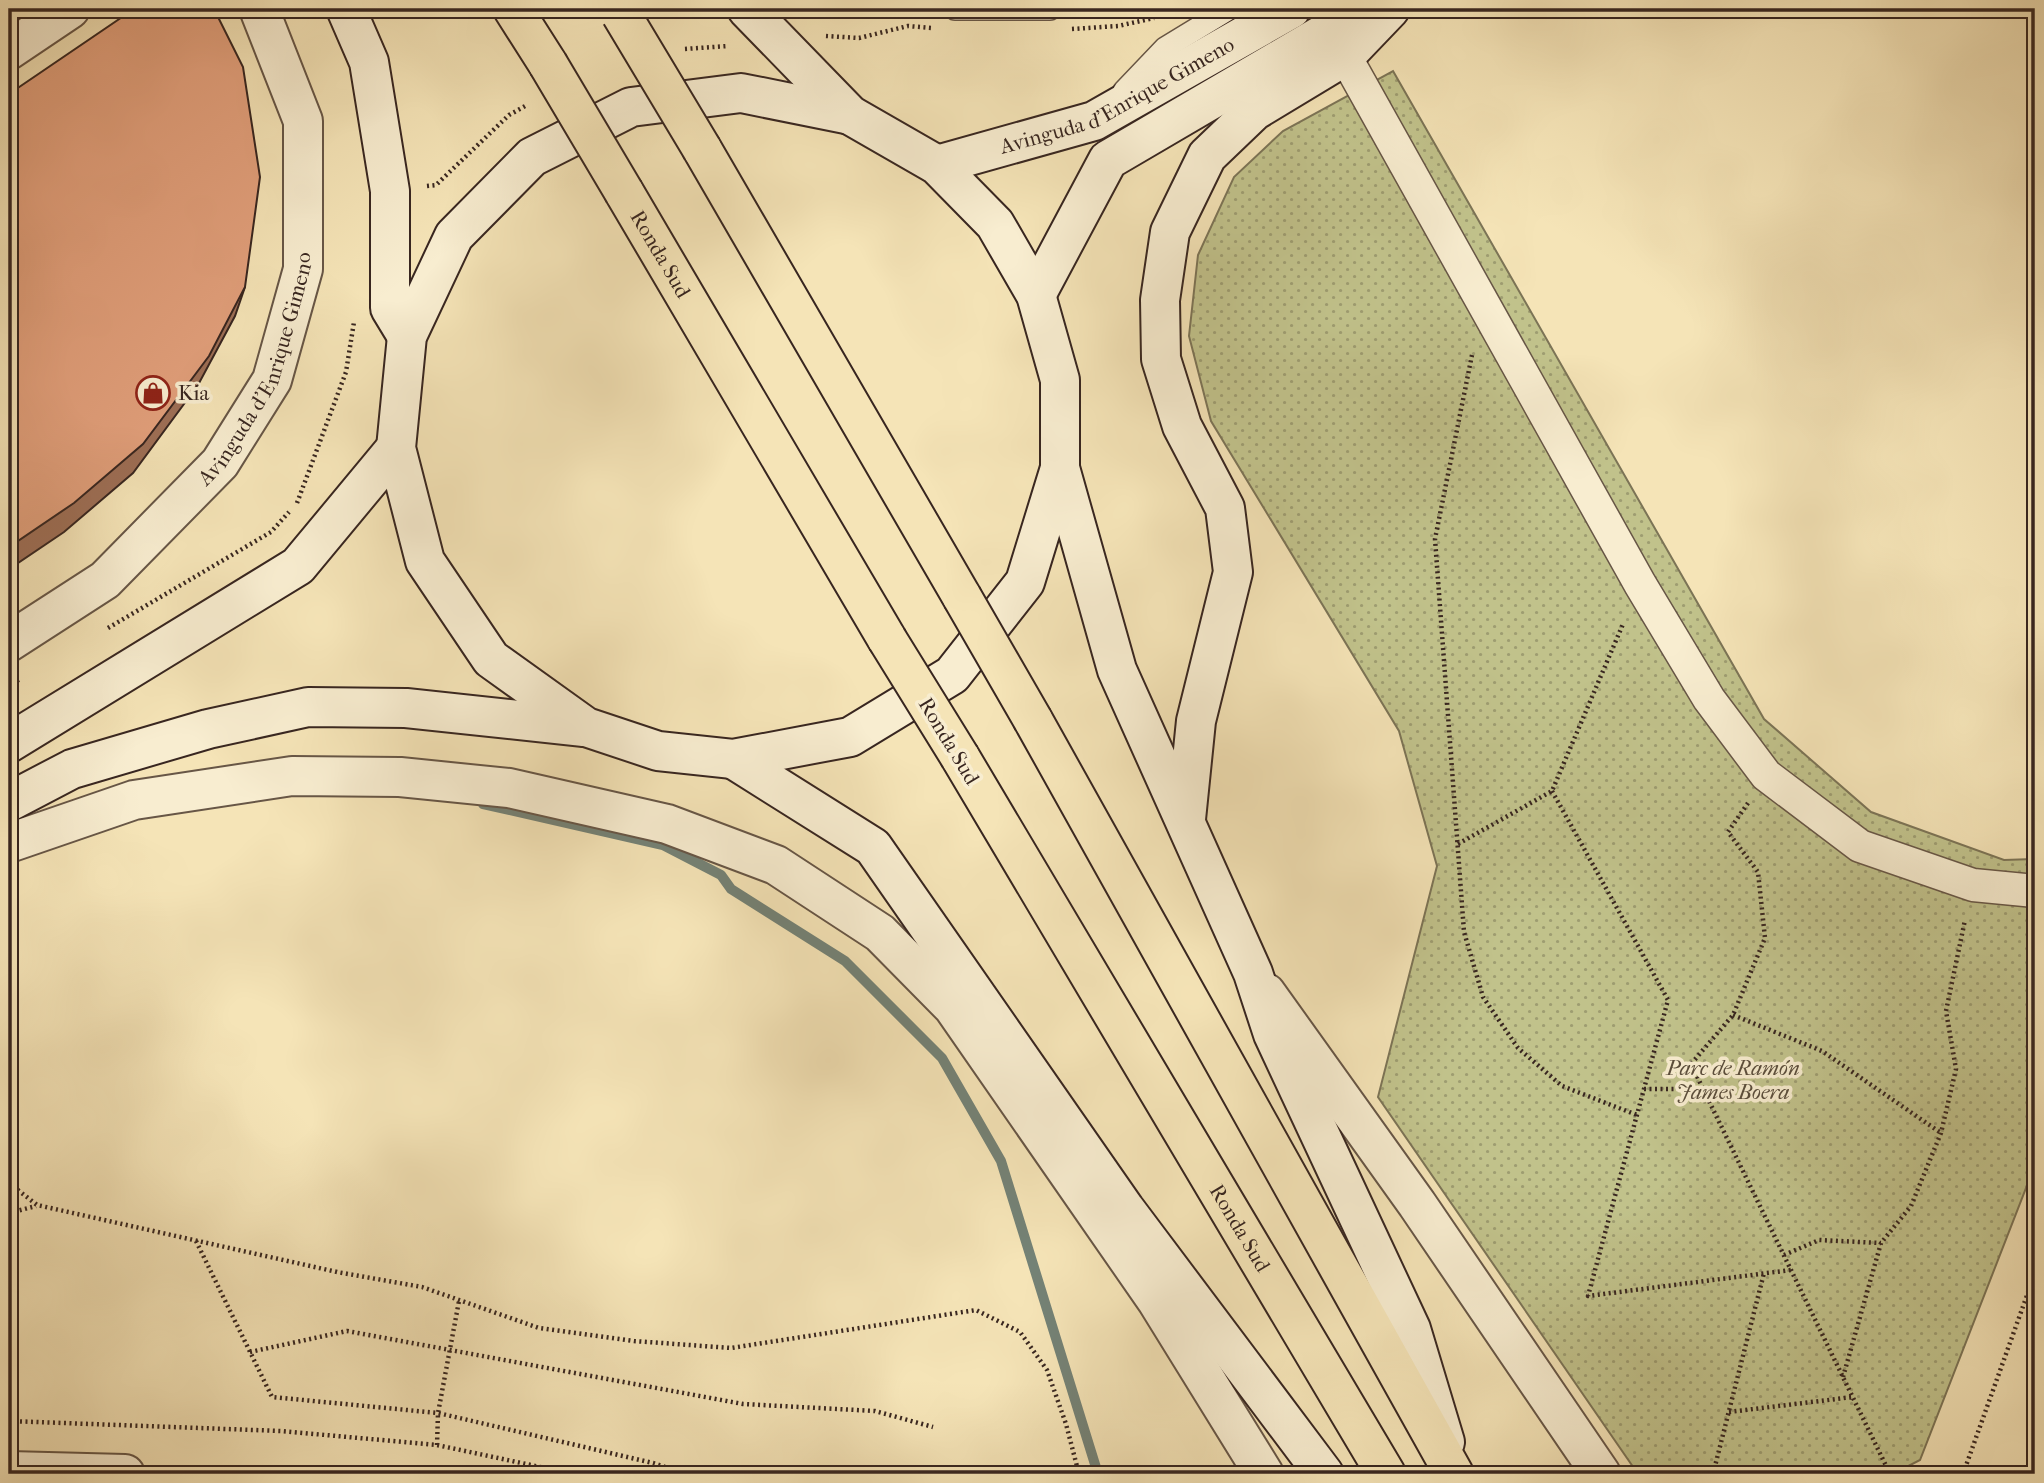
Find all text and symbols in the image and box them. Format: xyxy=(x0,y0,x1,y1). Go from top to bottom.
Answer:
street label: Avinguda d'Enrique Gimeno xyxy=(996,32,1238,159)
street label: Ronda Sud xyxy=(626,206,696,303)
street label: Avinguda d'Enrique Gimeno xyxy=(192,252,316,491)
shop icon: Kia xyxy=(134,374,172,412)
place label: Kia xyxy=(178,381,209,405)
street label: Ronda Sud xyxy=(914,693,985,789)
park label: Parc de Ramón James Boera xyxy=(1665,1056,1800,1104)
street label: Ronda Sud xyxy=(1205,1180,1275,1277)

